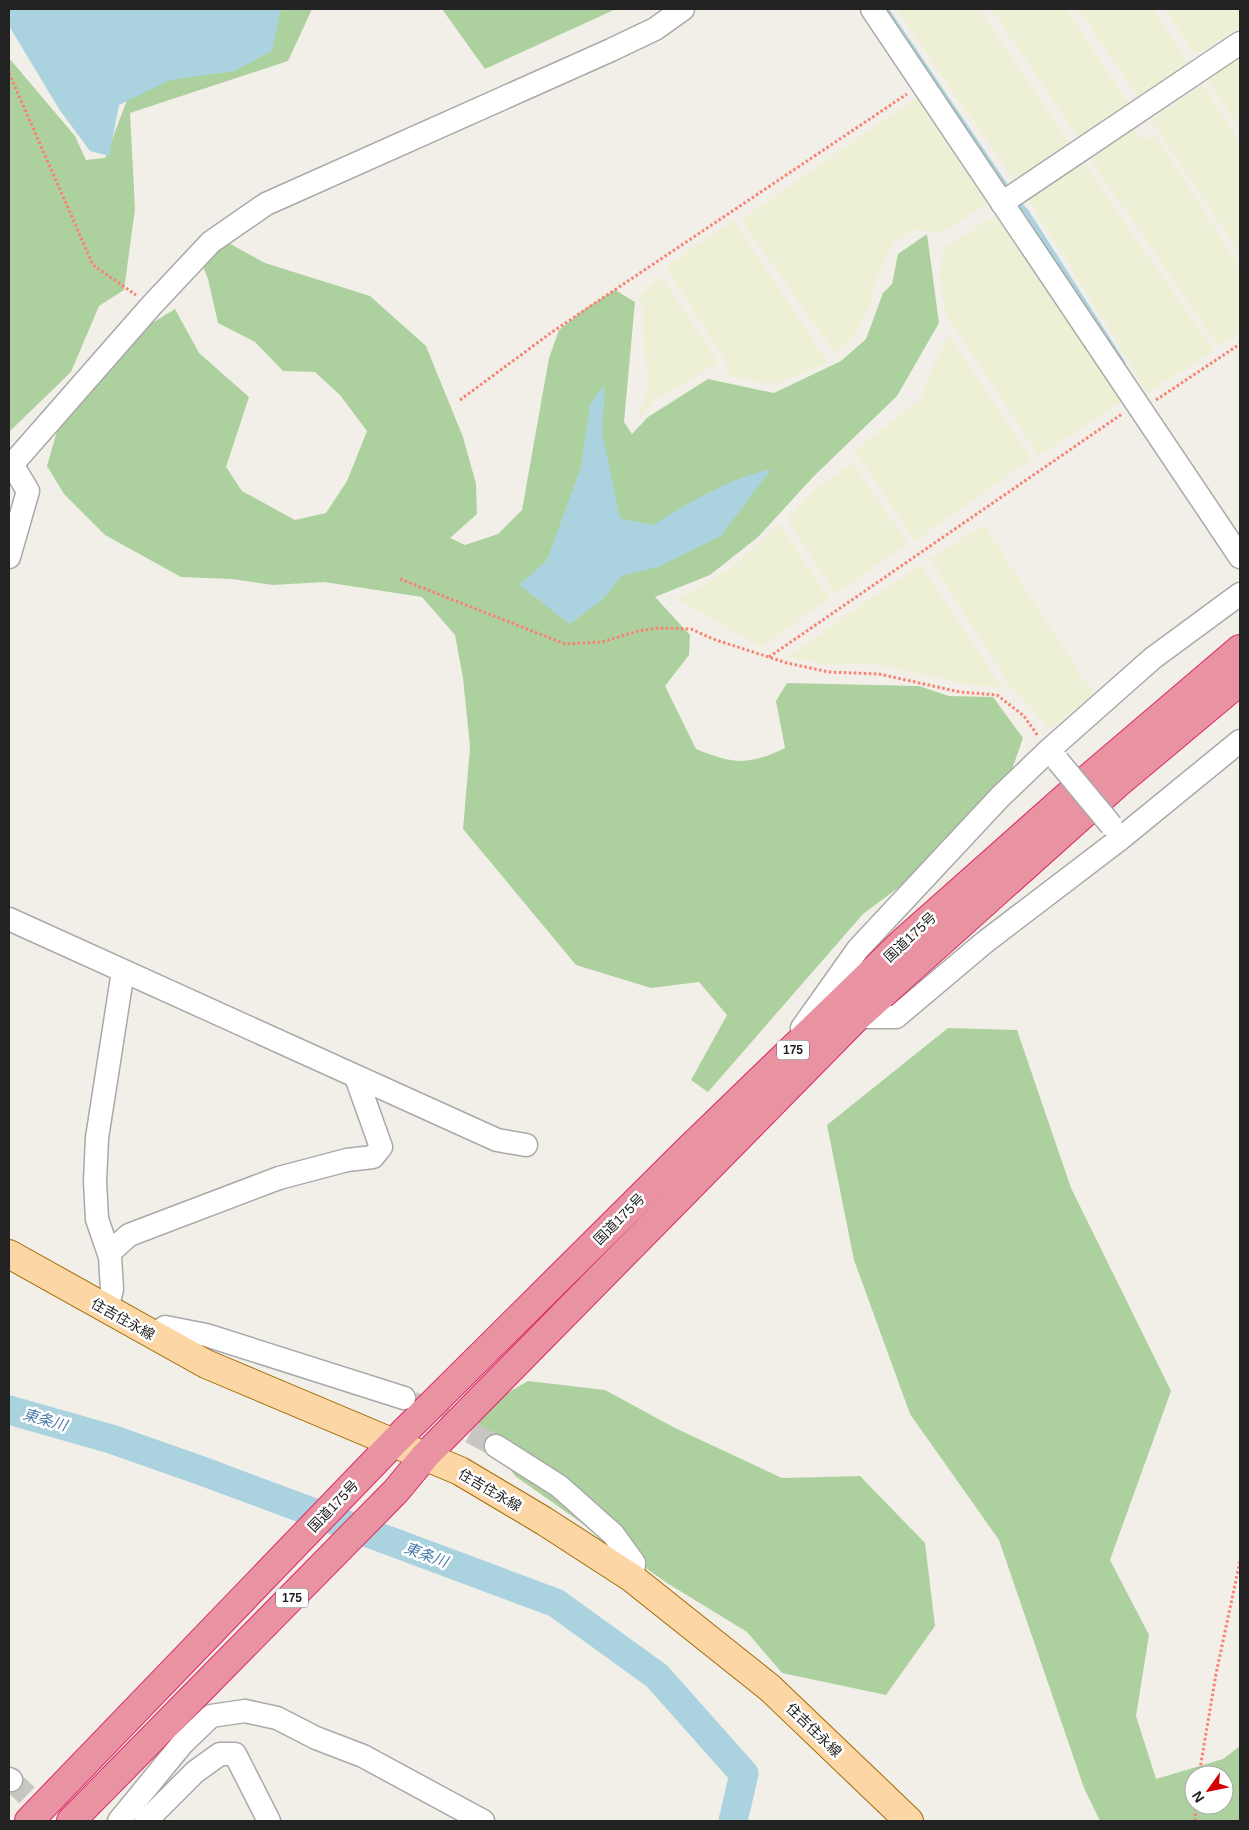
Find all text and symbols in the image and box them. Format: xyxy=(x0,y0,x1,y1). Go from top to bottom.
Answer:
street label: 国道175号 xyxy=(881,909,939,965)
road number: 175 xyxy=(777,1040,809,1060)
street label: 国道175号 xyxy=(590,1190,648,1248)
street label: 住吉住永線 xyxy=(89,1295,157,1343)
water label: 東条川 xyxy=(21,1405,71,1434)
street label: 住吉住永線 xyxy=(456,1466,524,1514)
street label: 国道175号 xyxy=(305,1477,361,1535)
water label: 東条川 xyxy=(402,1539,452,1571)
road number: 175 xyxy=(276,1589,308,1608)
street label: 住吉住永線 xyxy=(783,1700,845,1760)
north arrow xyxy=(1184,1765,1234,1815)
text: N xyxy=(1189,1788,1208,1806)

